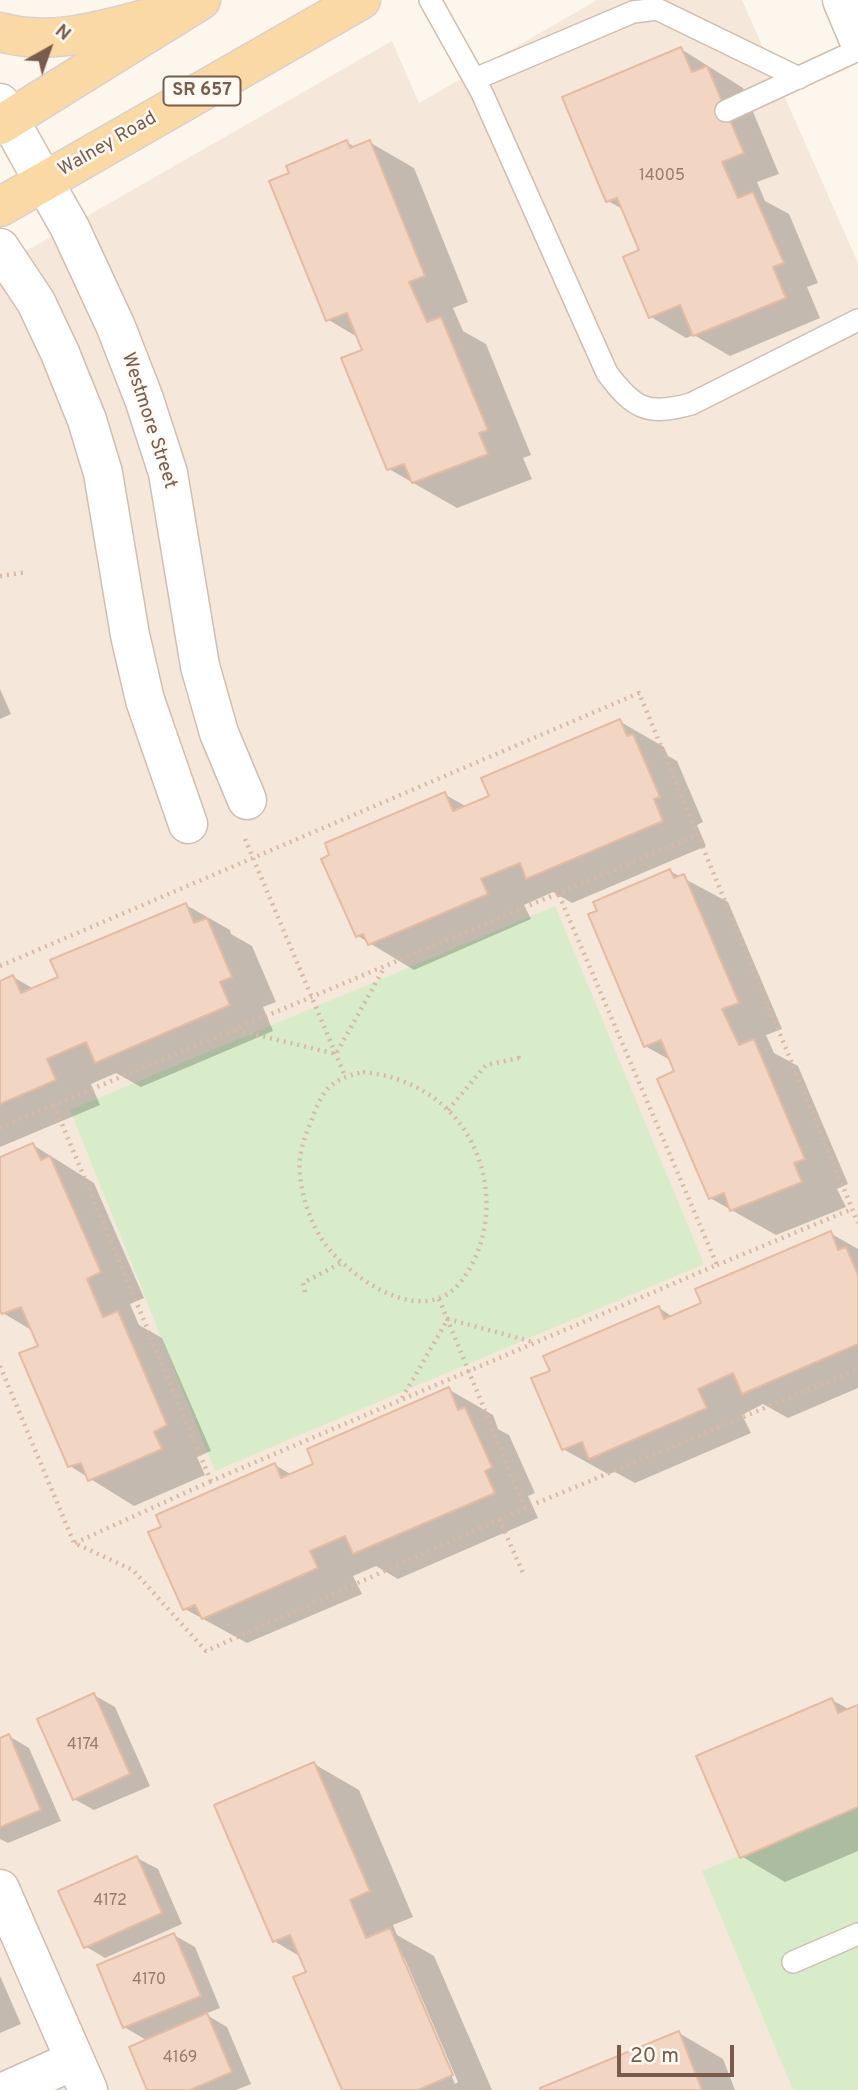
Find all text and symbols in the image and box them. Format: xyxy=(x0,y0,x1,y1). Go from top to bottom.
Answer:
north arrow xyxy=(14,14,84,84)
text: N xyxy=(50,19,75,46)
road number: SR 657 xyxy=(164,76,241,106)
street label: Walney Road xyxy=(55,108,161,182)
house number: 14005 xyxy=(639,167,685,187)
street label: Westmore Street xyxy=(115,350,181,492)
house number: 4174 xyxy=(67,1736,99,1756)
house number: 4172 xyxy=(93,1892,127,1912)
house number: 4170 xyxy=(132,1971,166,1991)
scale bar xyxy=(620,2030,737,2074)
text: 20 m xyxy=(630,2043,679,2070)
house number: 4169 xyxy=(163,2049,197,2069)

